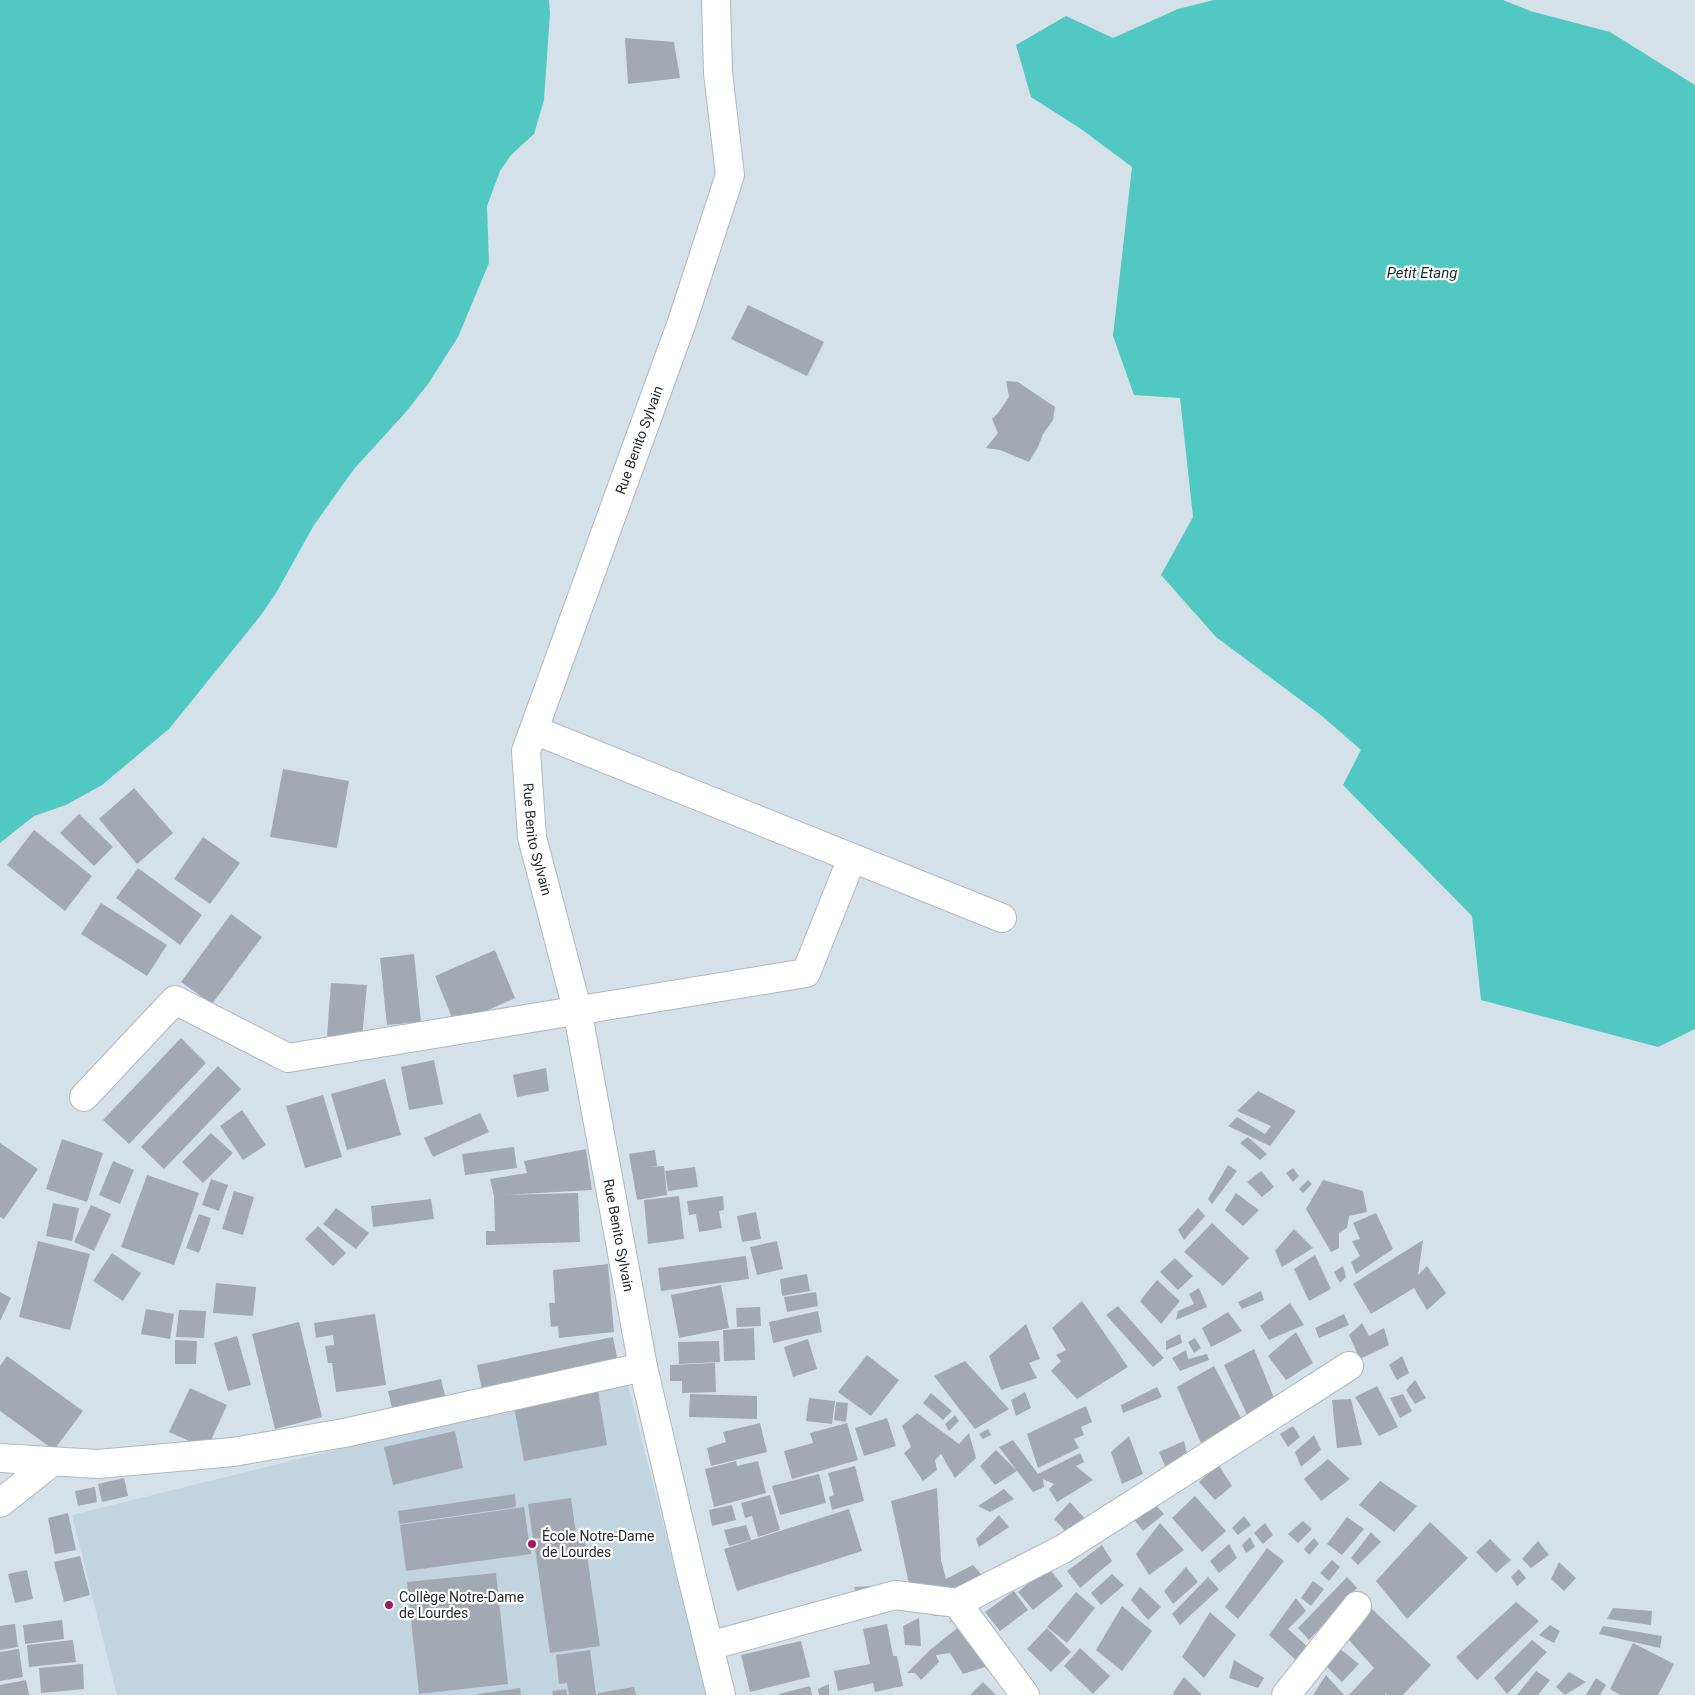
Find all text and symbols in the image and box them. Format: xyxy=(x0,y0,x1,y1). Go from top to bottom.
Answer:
water label: Petit Etang xyxy=(1387,264,1457,282)
street label: Rue Benito Sylvain xyxy=(612,384,666,496)
street label: Rue Benito Sylvain xyxy=(520,782,555,897)
street label: Rue Benito Sylvain xyxy=(600,1178,637,1293)
place label: École Notre-Dame de Lourdes xyxy=(542,1527,654,1560)
marker: École Notre-Dame de Lourdes xyxy=(526,1538,538,1550)
place label: Collège Notre-Dame de Lourdes xyxy=(399,1589,524,1621)
marker: Collège Notre-Dame de Lourdes xyxy=(383,1599,395,1611)

